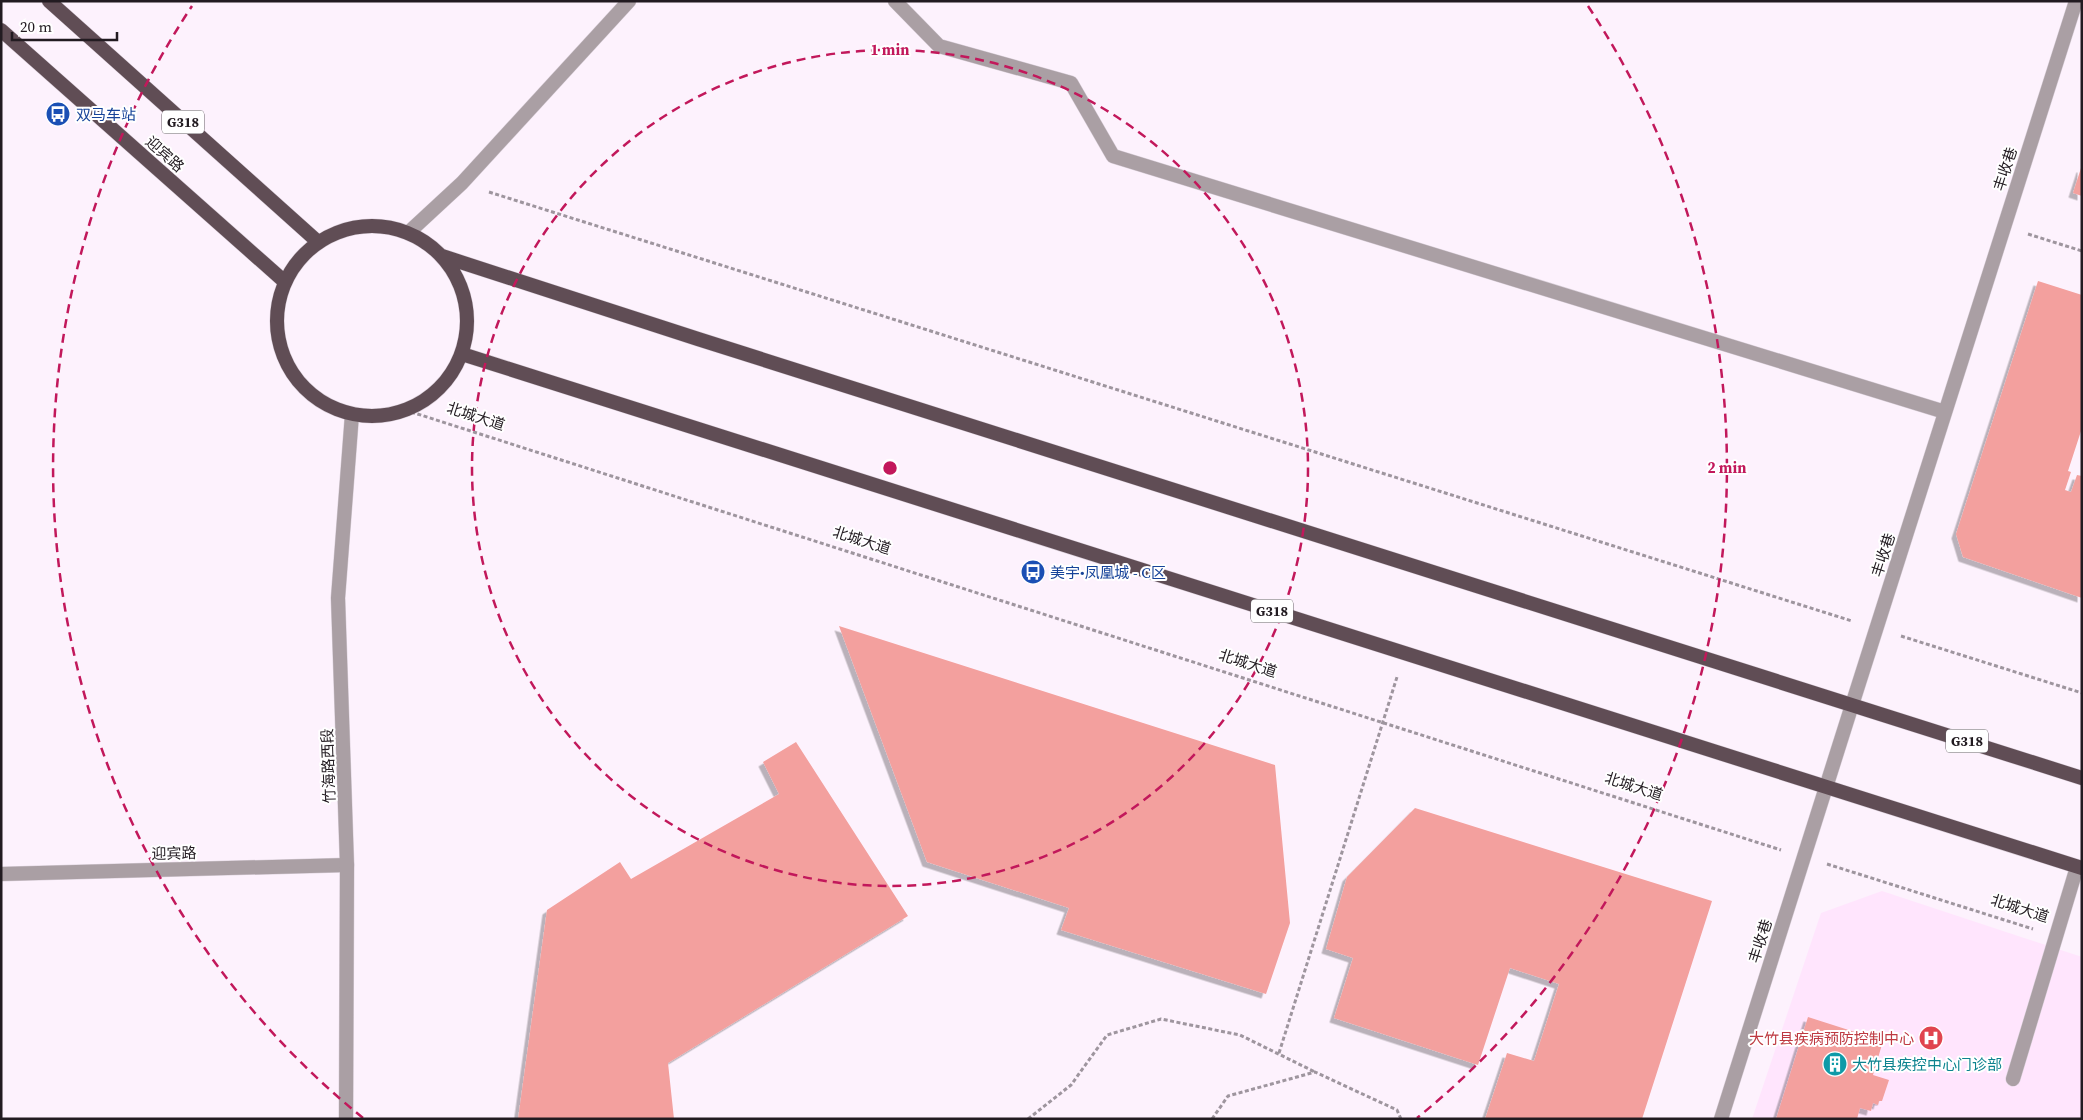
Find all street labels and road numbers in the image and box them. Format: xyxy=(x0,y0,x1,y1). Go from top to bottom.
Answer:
road number: G318 xyxy=(162,110,204,134)
street label: 迎宾路 xyxy=(141,131,189,177)
street label: 丰收巷 xyxy=(1988,144,2022,194)
street label: 北城大道 xyxy=(444,397,508,435)
street label: 北城大道 xyxy=(830,521,894,559)
street label: 丰收巷 xyxy=(1866,530,1900,580)
road number: G318 xyxy=(1251,600,1293,622)
street label: 北城大道 xyxy=(1216,644,1280,682)
street label: 竹海路西段 xyxy=(316,728,340,804)
road number: G318 xyxy=(1946,729,1988,752)
street label: 北城大道 xyxy=(1602,767,1666,805)
street label: 迎宾路 xyxy=(151,842,197,864)
street label: 北城大道 xyxy=(1988,889,2052,927)
street label: 丰收巷 xyxy=(1743,916,1777,966)

